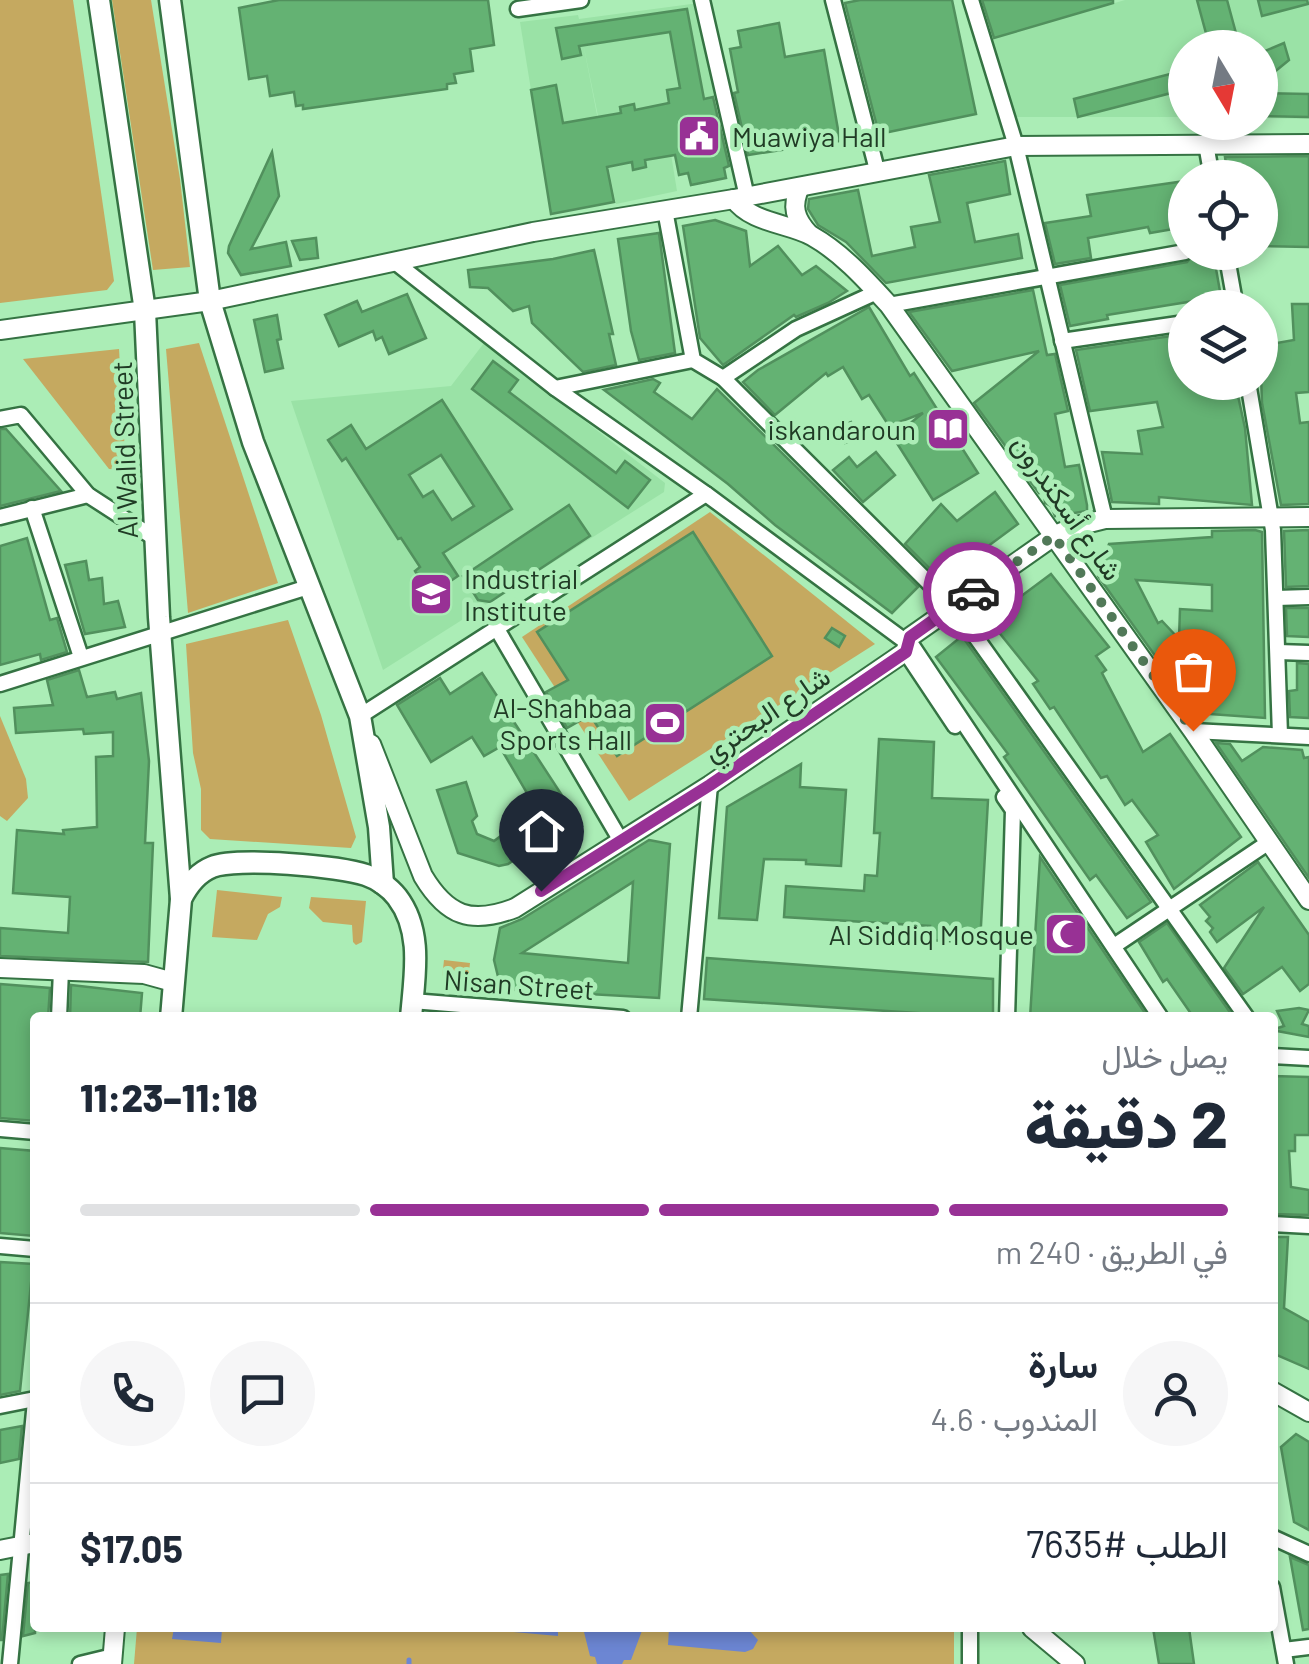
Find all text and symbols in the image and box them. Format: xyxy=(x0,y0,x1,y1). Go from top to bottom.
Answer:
north arrow xyxy=(1168,30,1278,140)
map controls xyxy=(1168,30,1278,400)
public building icon: Muawiya Hall xyxy=(676,113,722,159)
place label: Muawiya Hall xyxy=(732,119,887,153)
button: locate xyxy=(1168,160,1278,270)
button: layers xyxy=(1168,290,1278,400)
street label: Al Walid Street xyxy=(104,361,144,539)
library icon: iskandaroun xyxy=(925,406,971,452)
place label: iskandaroun xyxy=(767,412,916,446)
street label: شارع أسكندرون xyxy=(1003,428,1131,588)
courier xyxy=(923,542,1023,642)
place label: Industrial Institute xyxy=(464,561,578,627)
icon: car xyxy=(946,565,1001,620)
school or university icon: Industrial Institute xyxy=(408,571,454,617)
pin xyxy=(1151,629,1236,732)
icon: bag xyxy=(1166,644,1221,699)
street label: شارع البحتري xyxy=(696,658,840,774)
place label: Al-Shahbaa Sports Hall xyxy=(493,690,632,756)
sports icon: Al-Shahbaa Sports Hall xyxy=(642,700,688,746)
pin xyxy=(499,789,584,892)
icon: home xyxy=(514,804,569,859)
mosque icon: Al Siddiq Mosque xyxy=(1043,911,1089,957)
place label: Al Siddiq Mosque xyxy=(829,917,1034,951)
street label: Nisan Street xyxy=(443,962,595,1006)
text: يصل خلال xyxy=(1101,1036,1228,1074)
text: 11:18–11:23 xyxy=(80,1074,258,1120)
text: 2 دقيقة xyxy=(1024,1083,1228,1161)
text: في الطريق · 240 m xyxy=(996,1232,1228,1270)
text: سارة xyxy=(1028,1340,1098,1386)
button: phone xyxy=(80,1341,185,1446)
button: chat xyxy=(210,1341,315,1446)
button: person xyxy=(1123,1341,1228,1446)
text: المندوب · 4.6 xyxy=(930,1399,1098,1437)
text: الطلب #7635 xyxy=(1026,1520,1228,1566)
text: $17.05 xyxy=(80,1525,183,1571)

